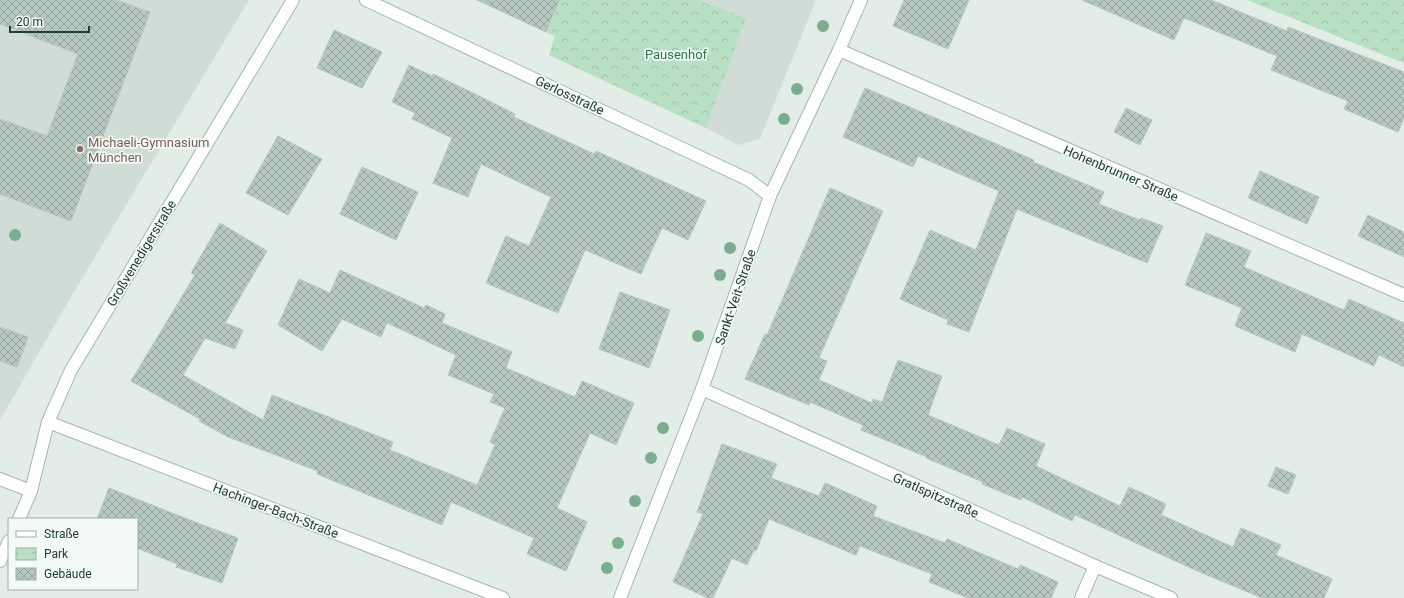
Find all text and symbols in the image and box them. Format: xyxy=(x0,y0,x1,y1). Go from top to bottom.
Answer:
scale bar xyxy=(10,8,89,34)
text: 20 m xyxy=(16,15,43,29)
park label: Pausenhof xyxy=(645,47,708,62)
street label: Gerlosstraße xyxy=(533,73,607,118)
place label: Michaeli-Gymnasium München xyxy=(88,135,209,165)
street label: Hohenbrunner Straße xyxy=(1061,142,1181,205)
marker: Michaeli-Gymnasium München xyxy=(75,144,85,154)
street label: Großvenedigerstraße xyxy=(104,197,179,309)
street label: Sankt-Veit-Straße xyxy=(712,247,759,347)
street label: Gratlspitzstraße xyxy=(891,470,981,521)
street label: Hachinger-Bach-Straße xyxy=(211,480,341,541)
legend xyxy=(8,518,138,590)
text: Straße xyxy=(44,527,79,541)
text: Park xyxy=(44,547,69,561)
text: Gebäude xyxy=(44,567,92,581)

